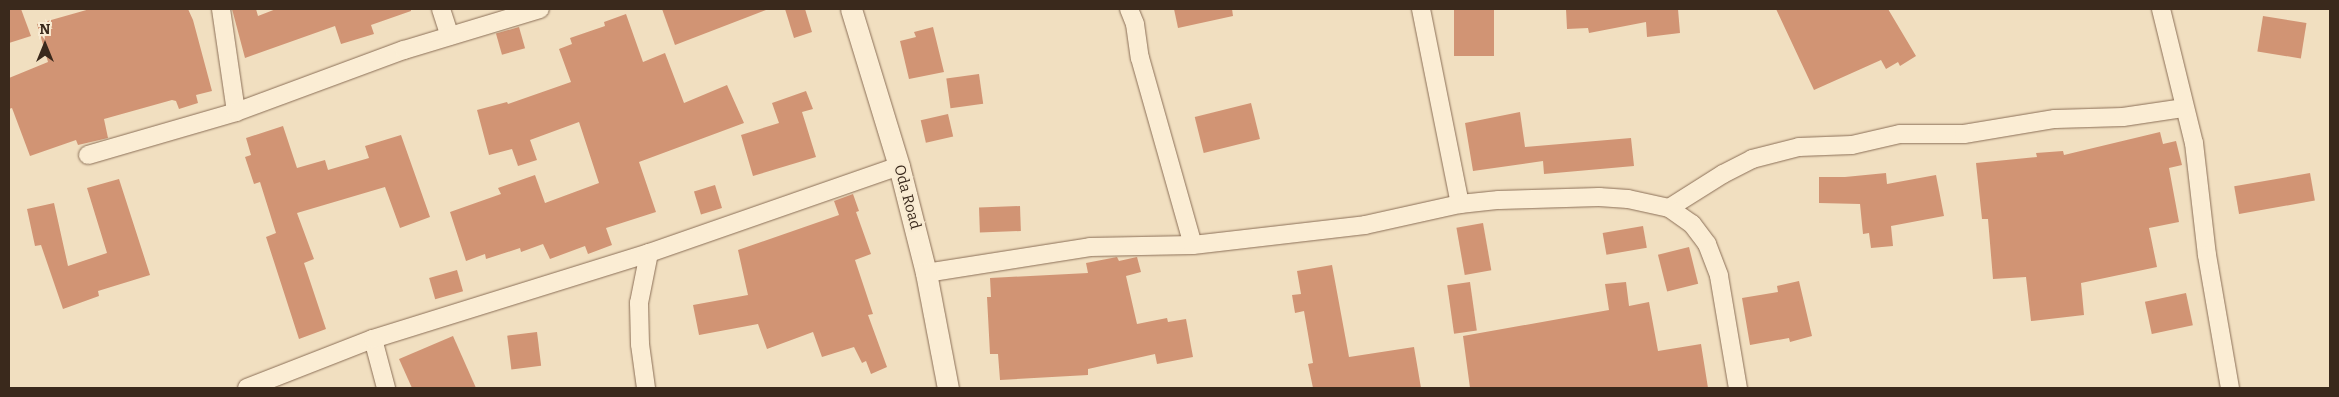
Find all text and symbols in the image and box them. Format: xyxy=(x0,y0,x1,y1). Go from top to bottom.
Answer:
north arrow xyxy=(20,20,70,70)
text: N xyxy=(40,21,50,38)
street label: Oda Road xyxy=(890,163,924,231)

